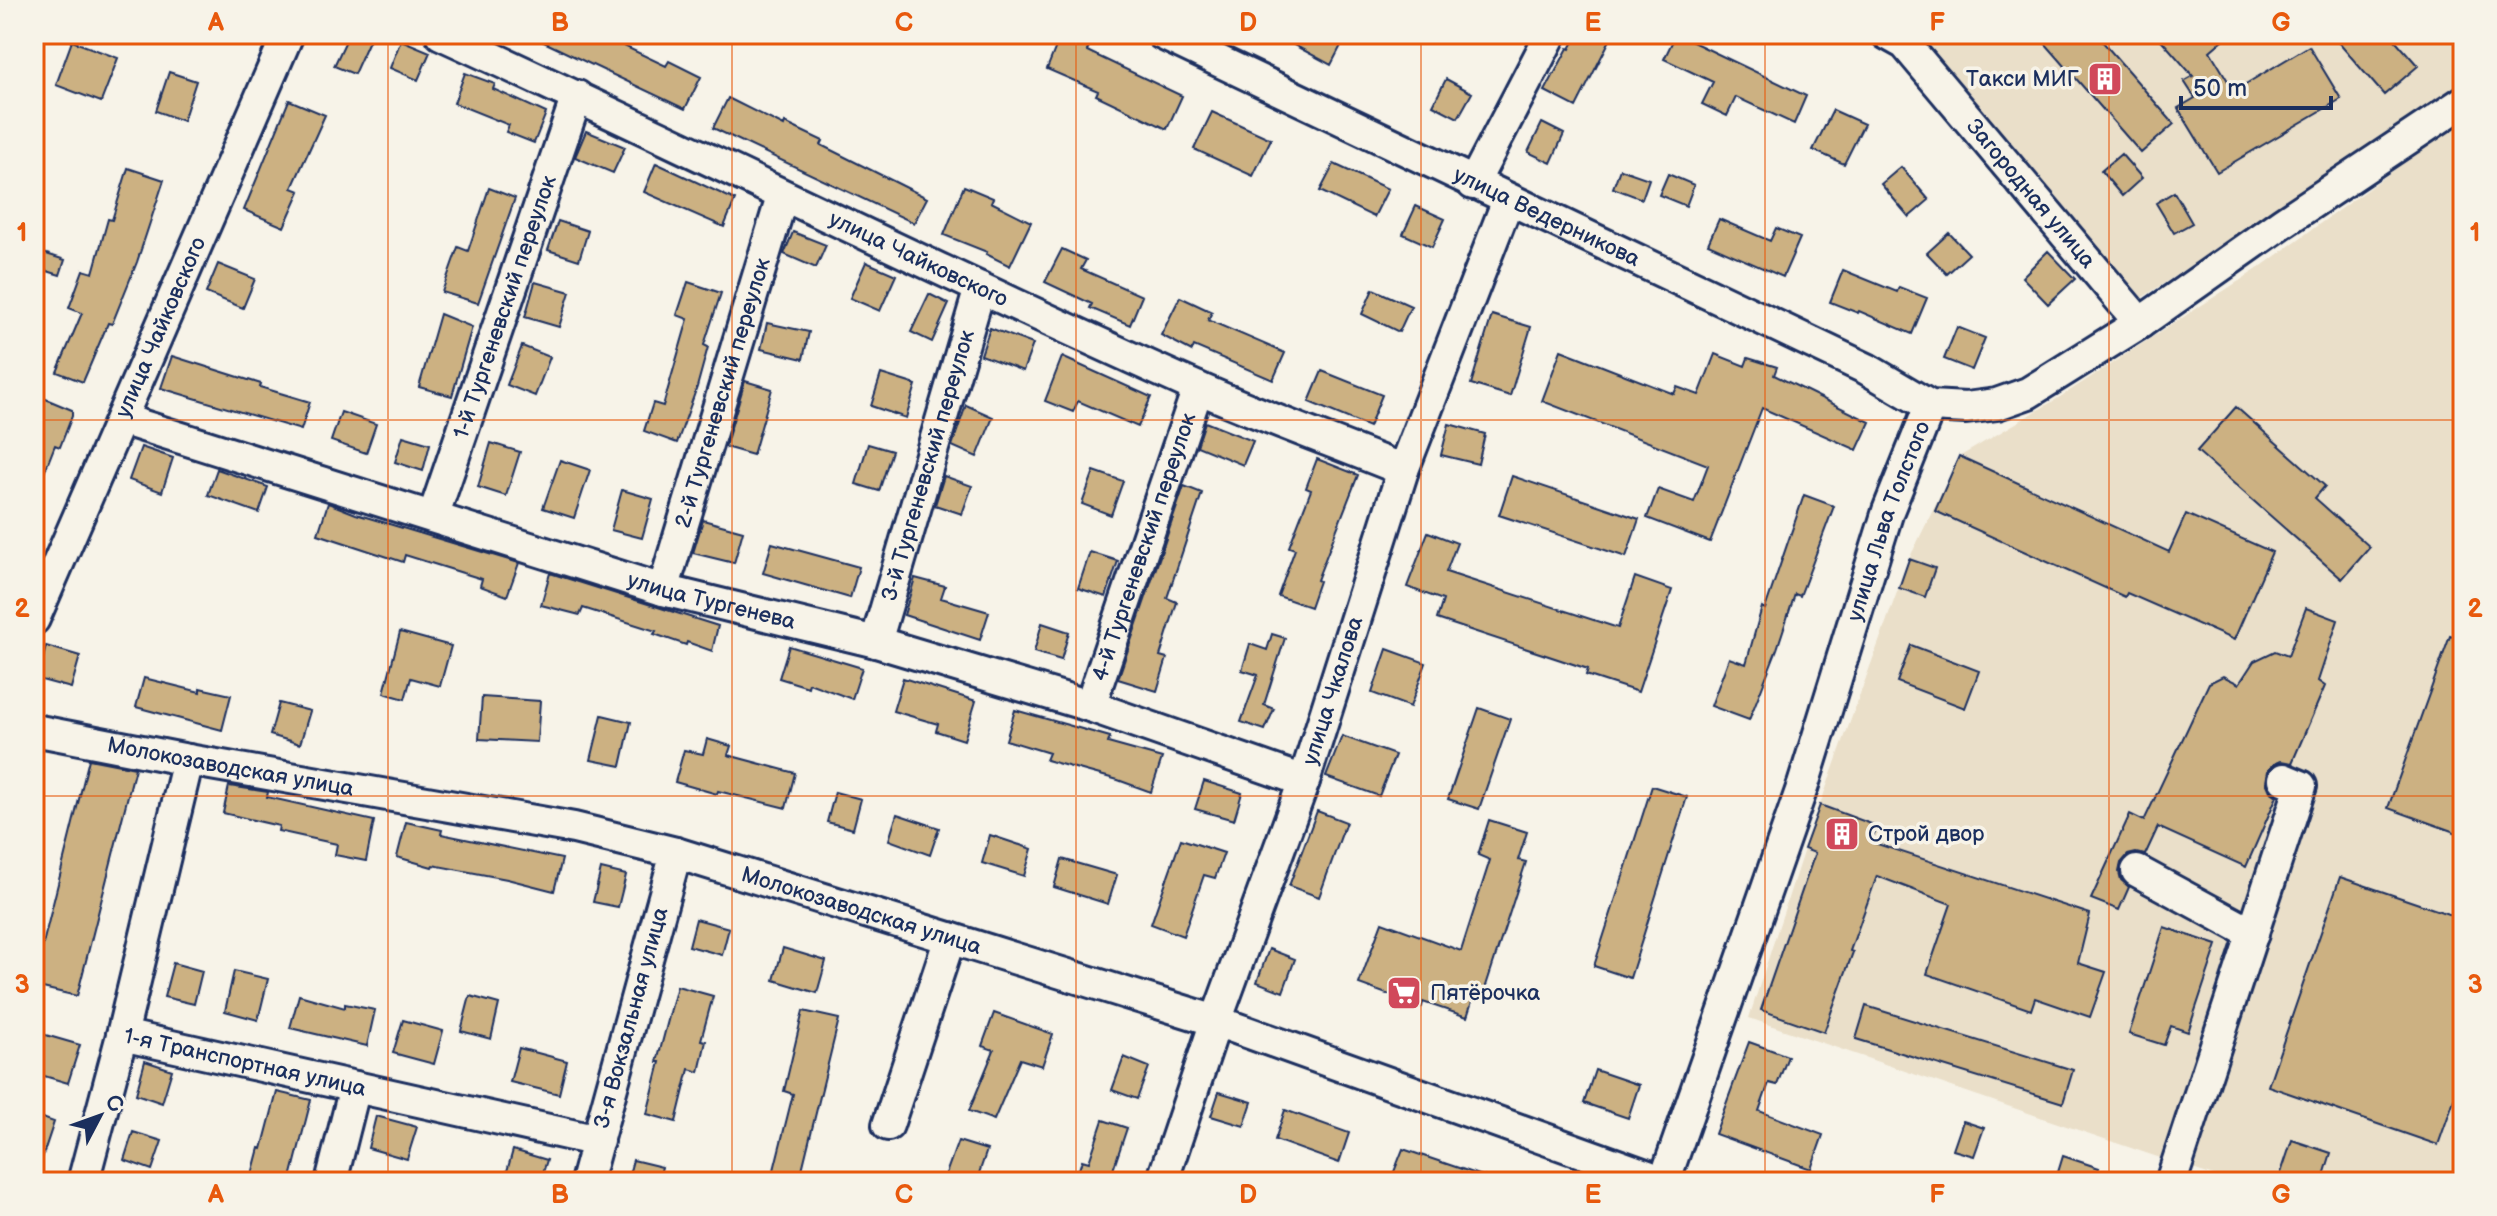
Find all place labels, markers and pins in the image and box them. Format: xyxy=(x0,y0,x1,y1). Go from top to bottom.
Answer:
building icon: Такси МИГ xyxy=(2086,60,2124,98)
place label: Такси МИГ xyxy=(1966,66,2079,93)
building icon: Строй двор xyxy=(1823,815,1861,853)
place label: Строй двор xyxy=(1868,821,1985,848)
supermarket icon: Пятёрочка xyxy=(1385,974,1423,1012)
place label: Пятёрочка xyxy=(1430,980,1540,1007)

